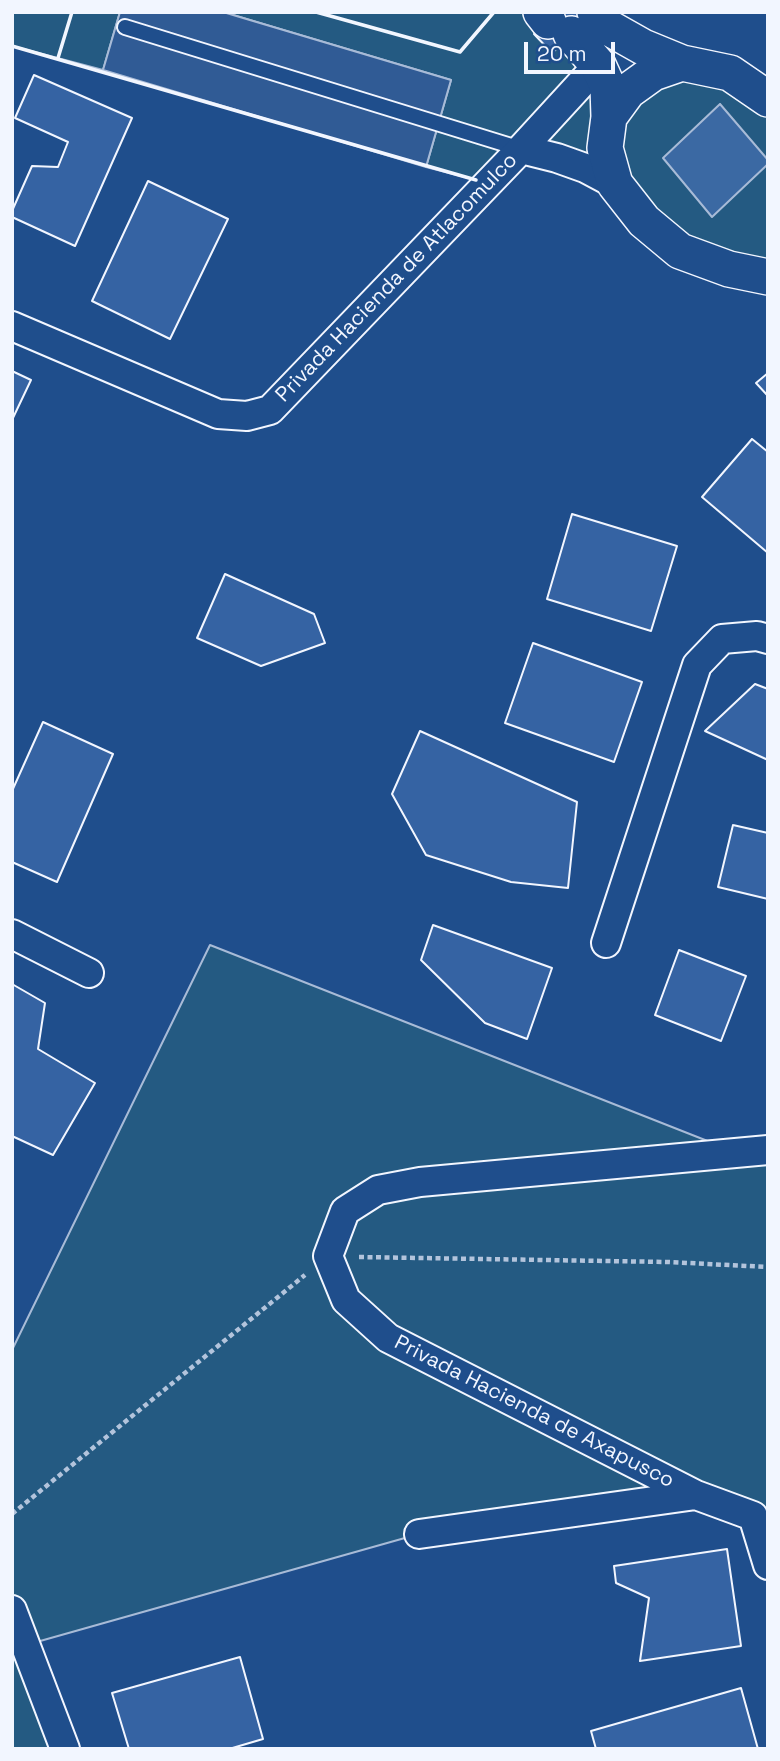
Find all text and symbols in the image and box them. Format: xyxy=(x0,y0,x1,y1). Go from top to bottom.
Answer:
scale bar xyxy=(528,28,619,72)
text: 20 m xyxy=(537,40,587,67)
street label: Privada Hacienda de Atlacomulco xyxy=(271,148,523,408)
street label: Privada Hacienda de Axapusco xyxy=(390,1330,678,1494)

